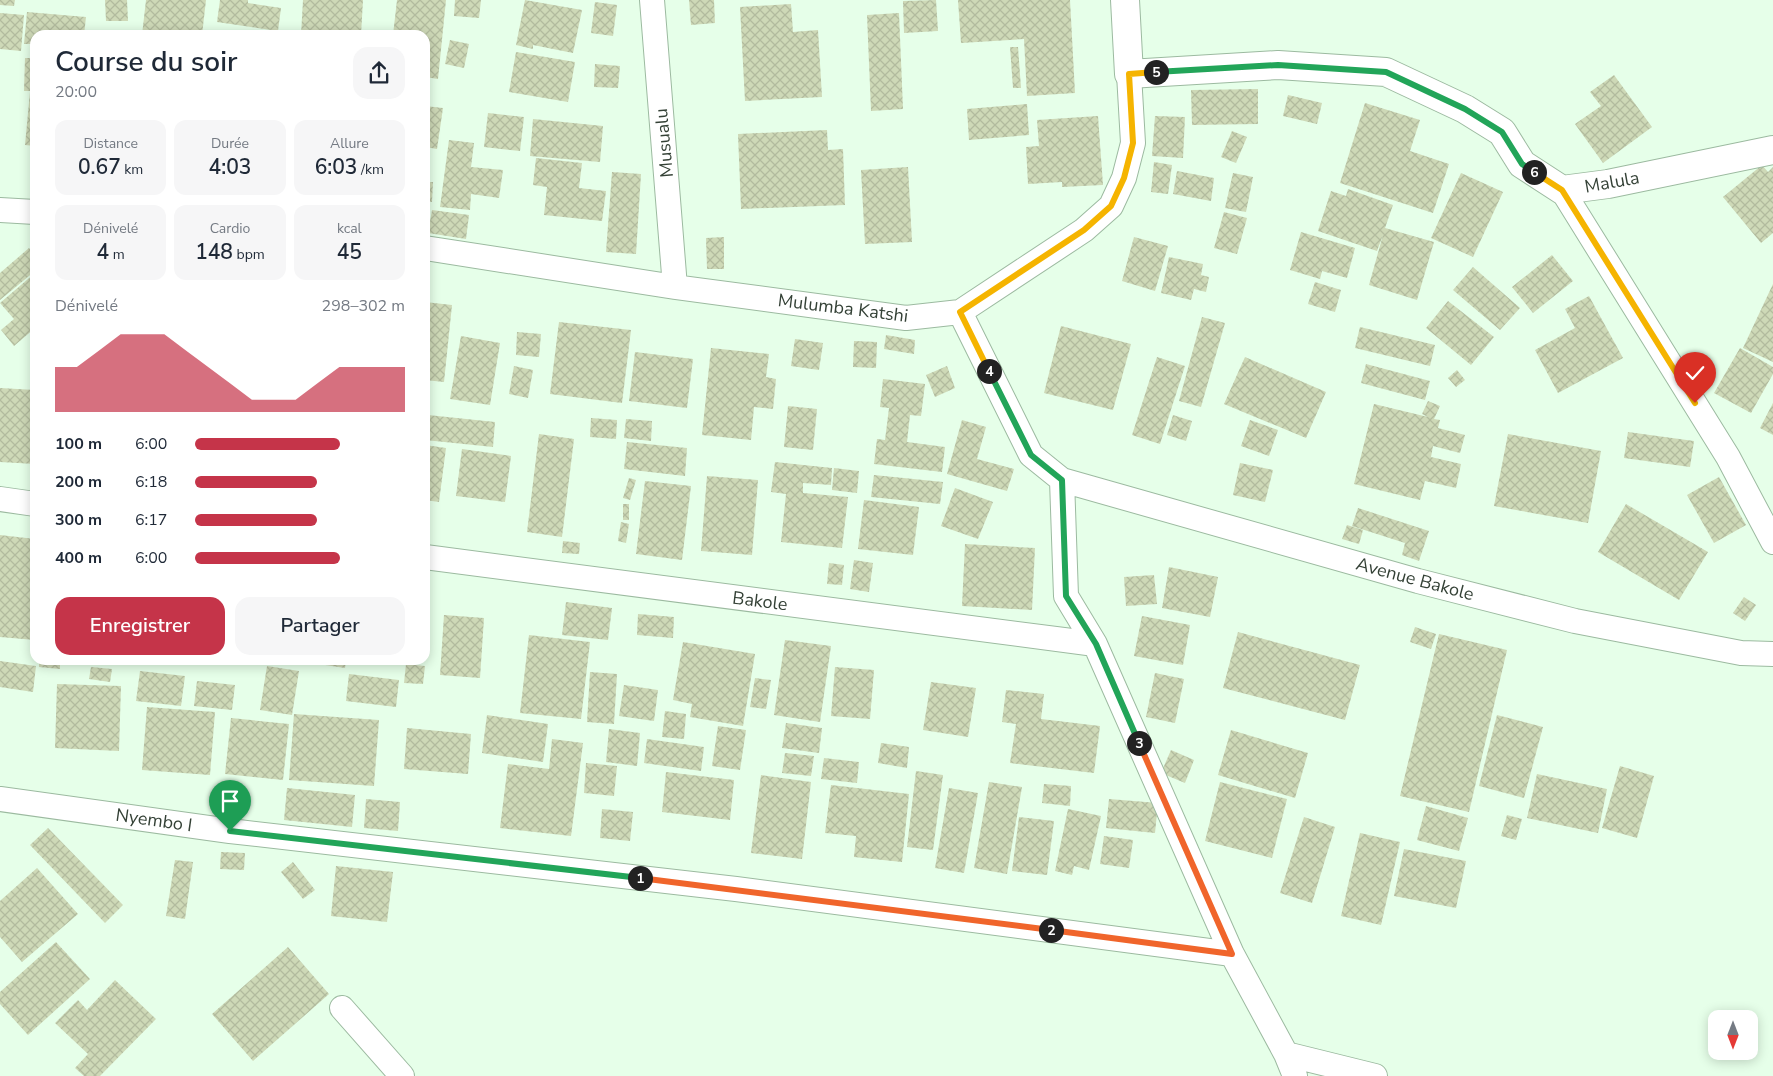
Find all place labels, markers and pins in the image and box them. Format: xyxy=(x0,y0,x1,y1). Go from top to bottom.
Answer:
pin: 5 xyxy=(1144,60,1168,84)
pin: 6 xyxy=(1522,160,1546,184)
pin xyxy=(1674,352,1716,403)
pin: 4 xyxy=(976,358,1002,384)
pin: 3 xyxy=(1126,730,1152,756)
pin xyxy=(209,780,251,831)
pin: 1 xyxy=(628,866,652,890)
pin: 2 xyxy=(1038,918,1064,942)

